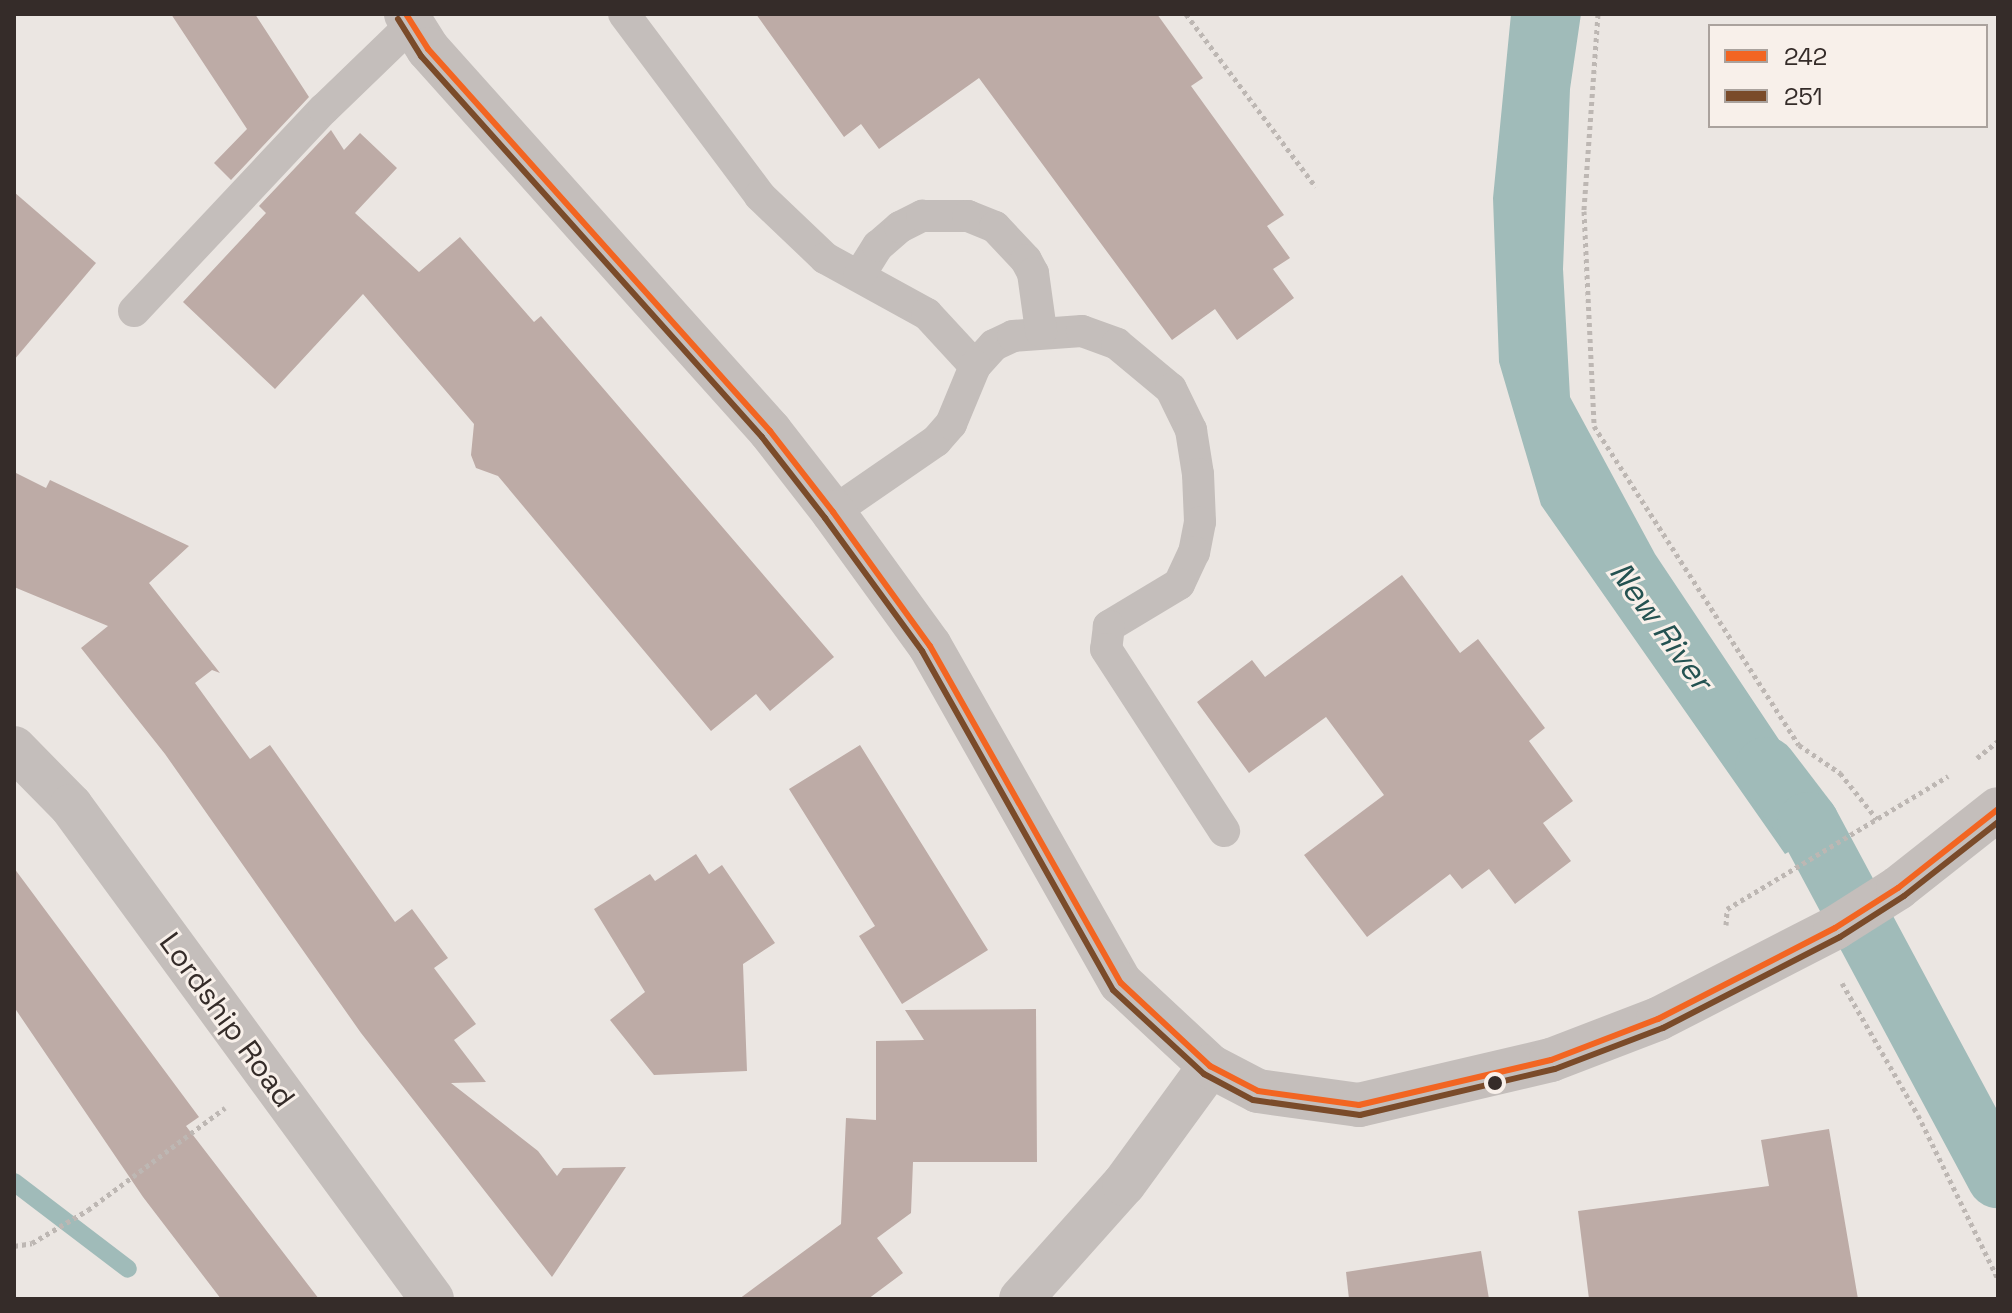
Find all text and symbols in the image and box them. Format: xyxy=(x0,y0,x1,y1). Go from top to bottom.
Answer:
legend xyxy=(1708,24,1988,128)
text: 242 xyxy=(1784,41,1827,72)
text: 251 xyxy=(1784,81,1823,112)
water label: New River xyxy=(1602,554,1720,698)
street label: Lordship Road xyxy=(152,926,302,1114)
unlabelled marker xyxy=(1487,1075,1503,1091)

